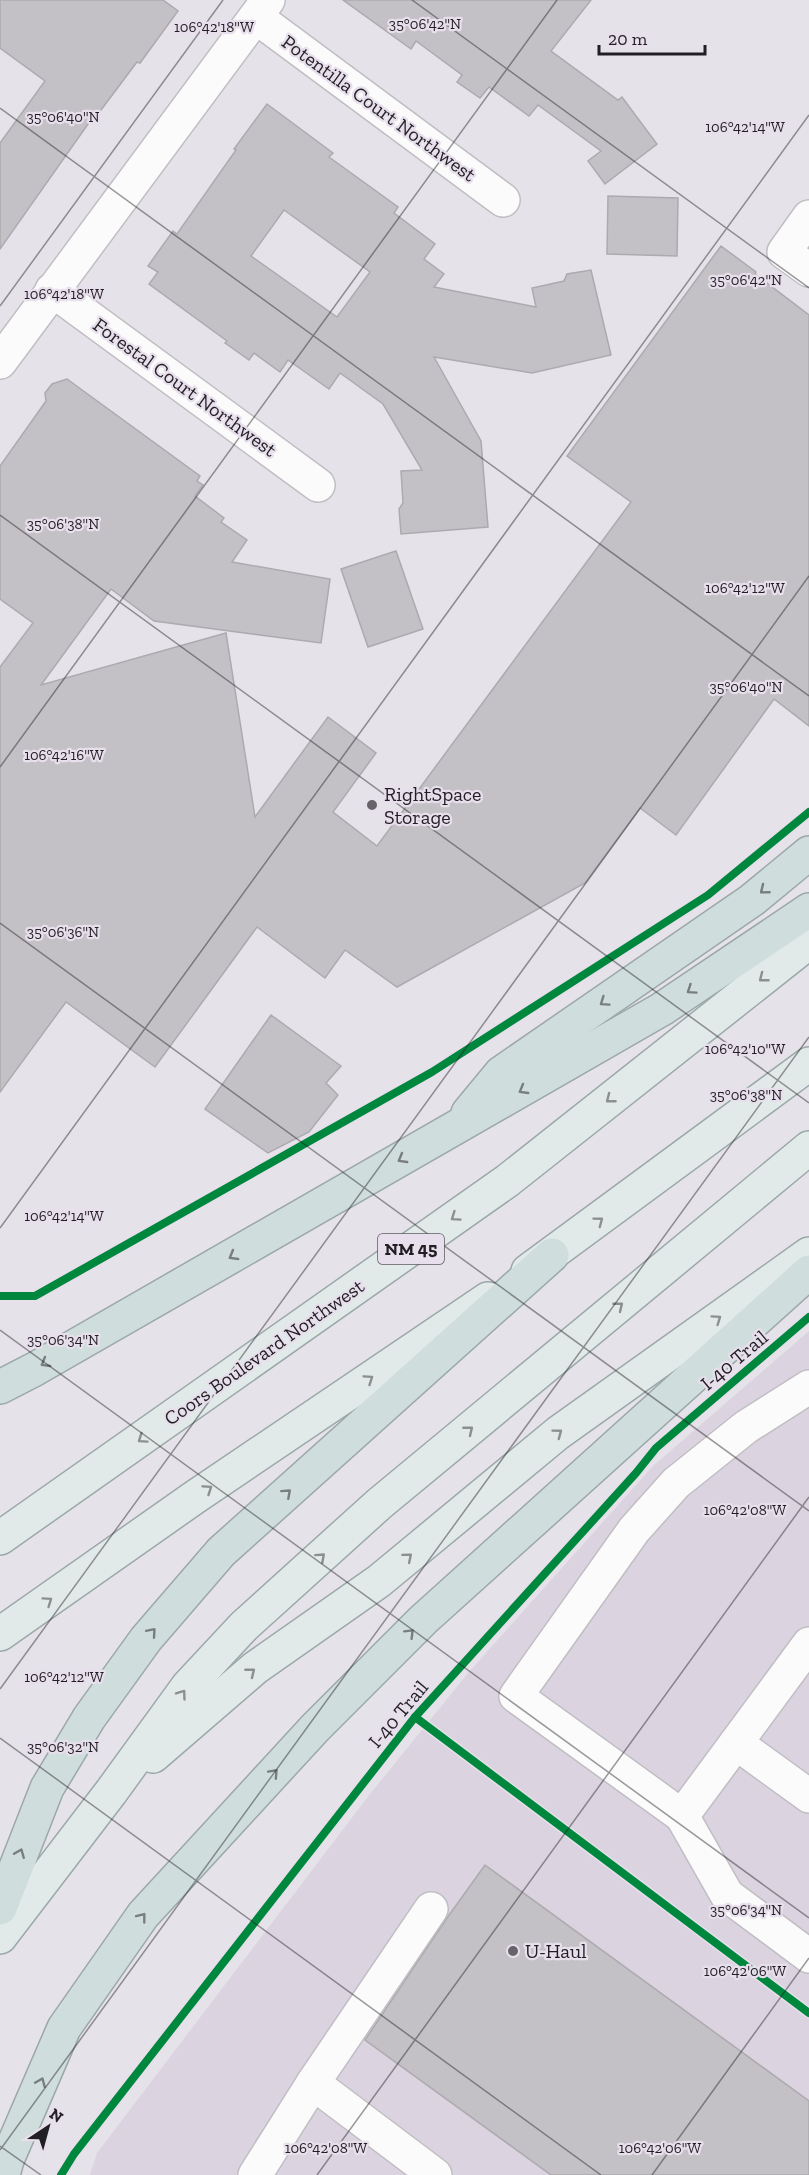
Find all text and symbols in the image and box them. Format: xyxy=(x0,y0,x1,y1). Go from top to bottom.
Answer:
text: 35°06'42"N xyxy=(389,15,461,33)
text: 106°42'18"W xyxy=(174,18,254,36)
scale bar xyxy=(599,18,706,56)
text: 20 m xyxy=(608,28,648,50)
street label: Potentilla Court Northwest xyxy=(277,29,481,187)
text: 35°06'40"N xyxy=(26,108,100,126)
text: 106°42'14"W xyxy=(705,118,785,136)
text: 35°06'42"N xyxy=(710,271,782,289)
text: 106°42'18"W xyxy=(24,285,104,303)
street label: Forestal Court Northwest xyxy=(88,312,282,462)
text: 35°06'38"N xyxy=(27,515,99,533)
text: 106°42'12"W xyxy=(705,579,785,597)
text: 35°06'40"N xyxy=(709,678,783,696)
text: 106°42'16"W xyxy=(24,746,104,764)
place label: RightSpace Storage xyxy=(384,782,481,829)
marker: RightSpace Storage xyxy=(365,798,379,812)
one-way arrow xyxy=(760,882,771,893)
text: 35°06'36"N xyxy=(27,923,99,941)
one-way arrow xyxy=(759,970,770,981)
one-way arrow xyxy=(686,983,697,994)
one-way arrow xyxy=(600,995,611,1006)
text: 106°42'10"W xyxy=(705,1040,785,1058)
one-way arrow xyxy=(519,1082,529,1094)
text: 35°06'38"N xyxy=(710,1086,782,1104)
one-way arrow xyxy=(606,1092,617,1103)
one-way arrow xyxy=(398,1152,408,1164)
text: 106°42'14"W xyxy=(24,1207,104,1225)
one-way arrow xyxy=(451,1210,462,1221)
one-way arrow xyxy=(592,1217,603,1228)
road number: NM 45 xyxy=(378,1234,444,1264)
one-way arrow xyxy=(229,1249,239,1260)
street label: Coors Boulevard Northwest xyxy=(159,1273,369,1430)
one-way arrow xyxy=(612,1302,623,1313)
one-way arrow xyxy=(710,1315,721,1326)
street label: I-40 Trail xyxy=(695,1325,773,1395)
text: 35°06'34"N xyxy=(27,1331,99,1349)
one-way arrow xyxy=(41,1356,51,1367)
one-way arrow xyxy=(362,1375,373,1386)
one-way arrow xyxy=(462,1426,473,1437)
one-way arrow xyxy=(552,1429,563,1440)
one-way arrow xyxy=(137,1432,148,1443)
one-way arrow xyxy=(201,1485,212,1496)
one-way arrow xyxy=(280,1489,291,1500)
text: 106°42'08"W xyxy=(704,1501,786,1519)
one-way arrow xyxy=(314,1553,324,1564)
one-way arrow xyxy=(401,1554,412,1565)
one-way arrow xyxy=(41,1597,52,1608)
one-way arrow xyxy=(145,1628,156,1639)
one-way arrow xyxy=(402,1629,413,1640)
text: 106°42'12"W xyxy=(24,1668,104,1686)
one-way arrow xyxy=(244,1668,255,1679)
street label: I-40 Trail xyxy=(363,1675,433,1753)
one-way arrow xyxy=(175,1689,186,1700)
text: 35°06'32"N xyxy=(27,1738,99,1756)
one-way arrow xyxy=(267,1769,278,1779)
one-way arrow xyxy=(13,1848,25,1859)
text: 35°06'34"N xyxy=(710,1901,782,1919)
one-way arrow xyxy=(135,1912,146,1923)
place label: U-Haul xyxy=(525,1939,587,1963)
marker: U-Haul xyxy=(506,1944,520,1958)
text: 106°42'06"W xyxy=(704,1962,786,1980)
one-way arrow xyxy=(34,2077,46,2088)
north arrow xyxy=(18,2097,78,2157)
text: N xyxy=(46,2104,67,2127)
text: 106°42'08"W xyxy=(285,2139,367,2157)
text: 106°42'06"W xyxy=(619,2139,701,2157)

